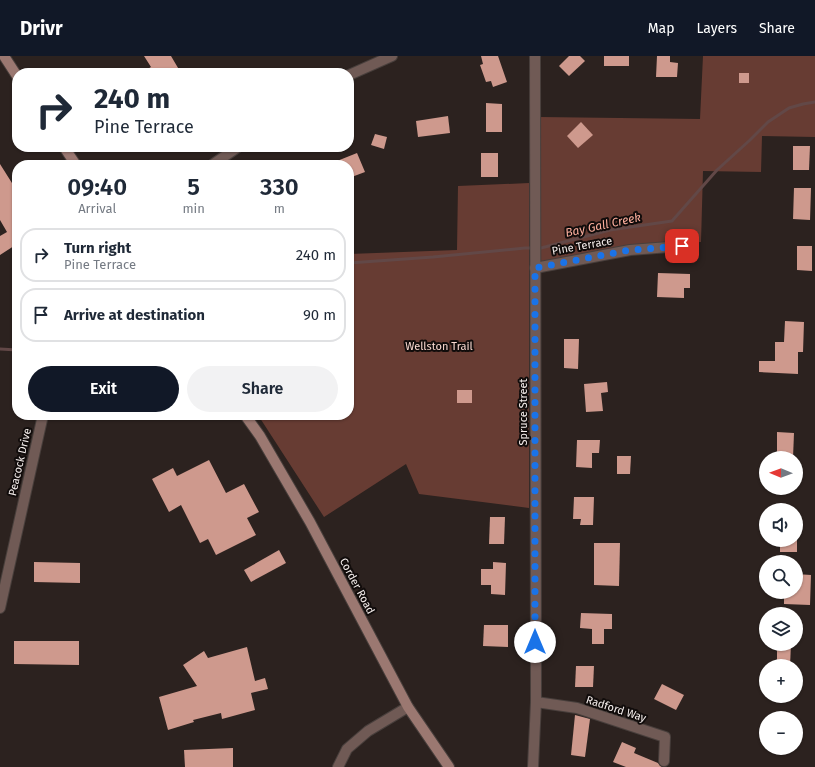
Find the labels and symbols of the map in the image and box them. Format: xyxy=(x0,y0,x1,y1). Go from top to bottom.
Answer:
water label: Bay Gall Creek xyxy=(564,210,642,240)
pin xyxy=(665,229,699,263)
street label: Pine Terrace xyxy=(551,234,613,258)
park label: Wellston Trail xyxy=(405,340,473,353)
street label: Spruce Street xyxy=(517,378,530,445)
street label: Peacock Drive xyxy=(6,427,34,497)
north arrow xyxy=(759,451,803,495)
street label: Corder Road xyxy=(337,556,377,616)
position arrow xyxy=(514,621,556,663)
street label: Radford Way xyxy=(584,693,648,725)

